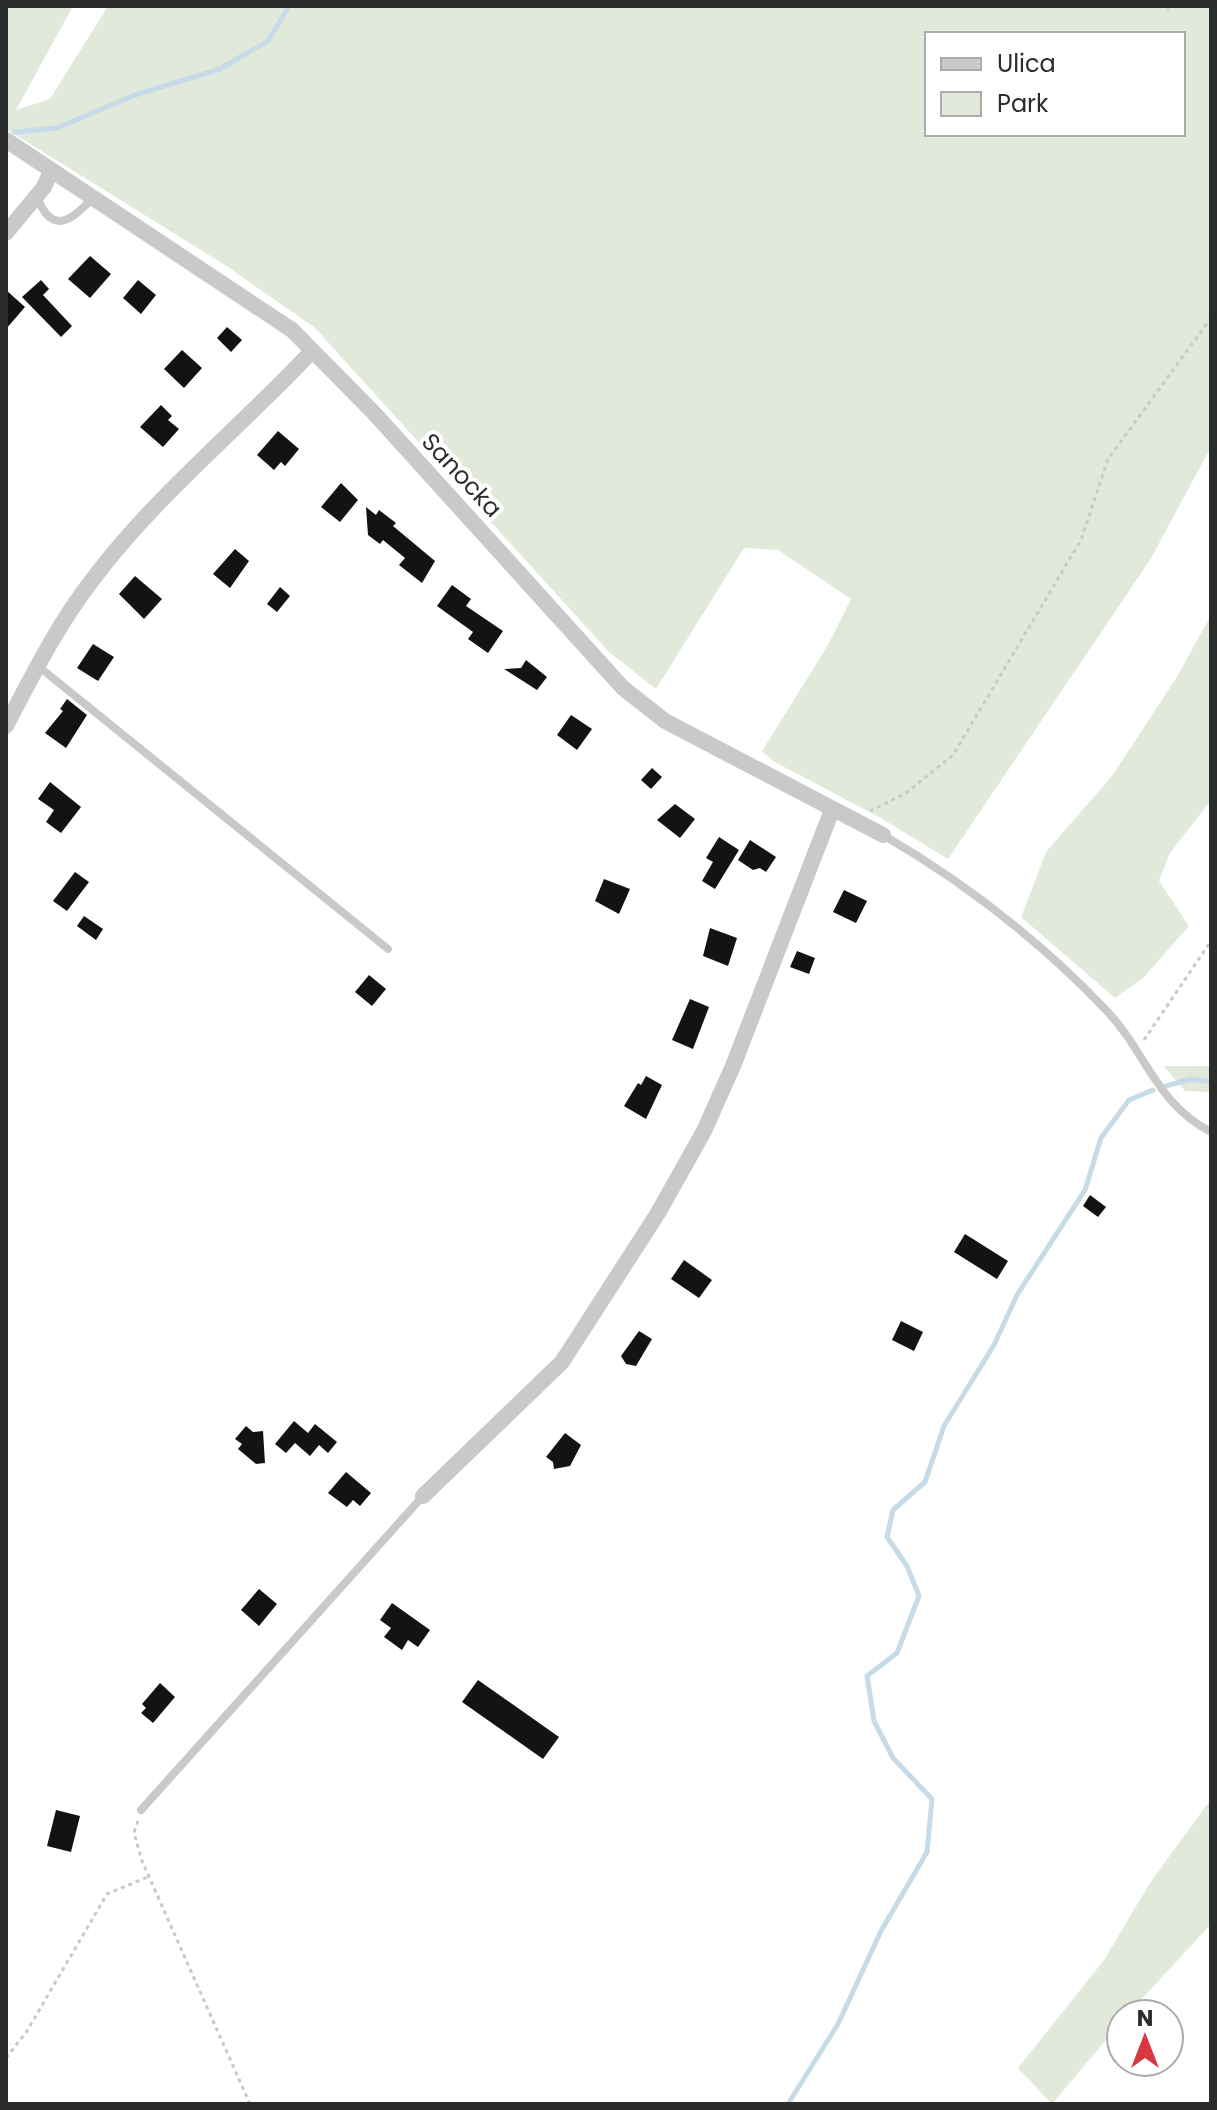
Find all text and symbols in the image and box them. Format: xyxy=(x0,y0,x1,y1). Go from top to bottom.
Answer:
legend xyxy=(925,32,1185,136)
text: Ulica xyxy=(997,47,1056,80)
text: Park xyxy=(997,87,1049,120)
street label: Sanocka xyxy=(414,426,510,524)
north arrow xyxy=(1105,1998,1185,2078)
text: N xyxy=(1137,2003,1153,2034)

